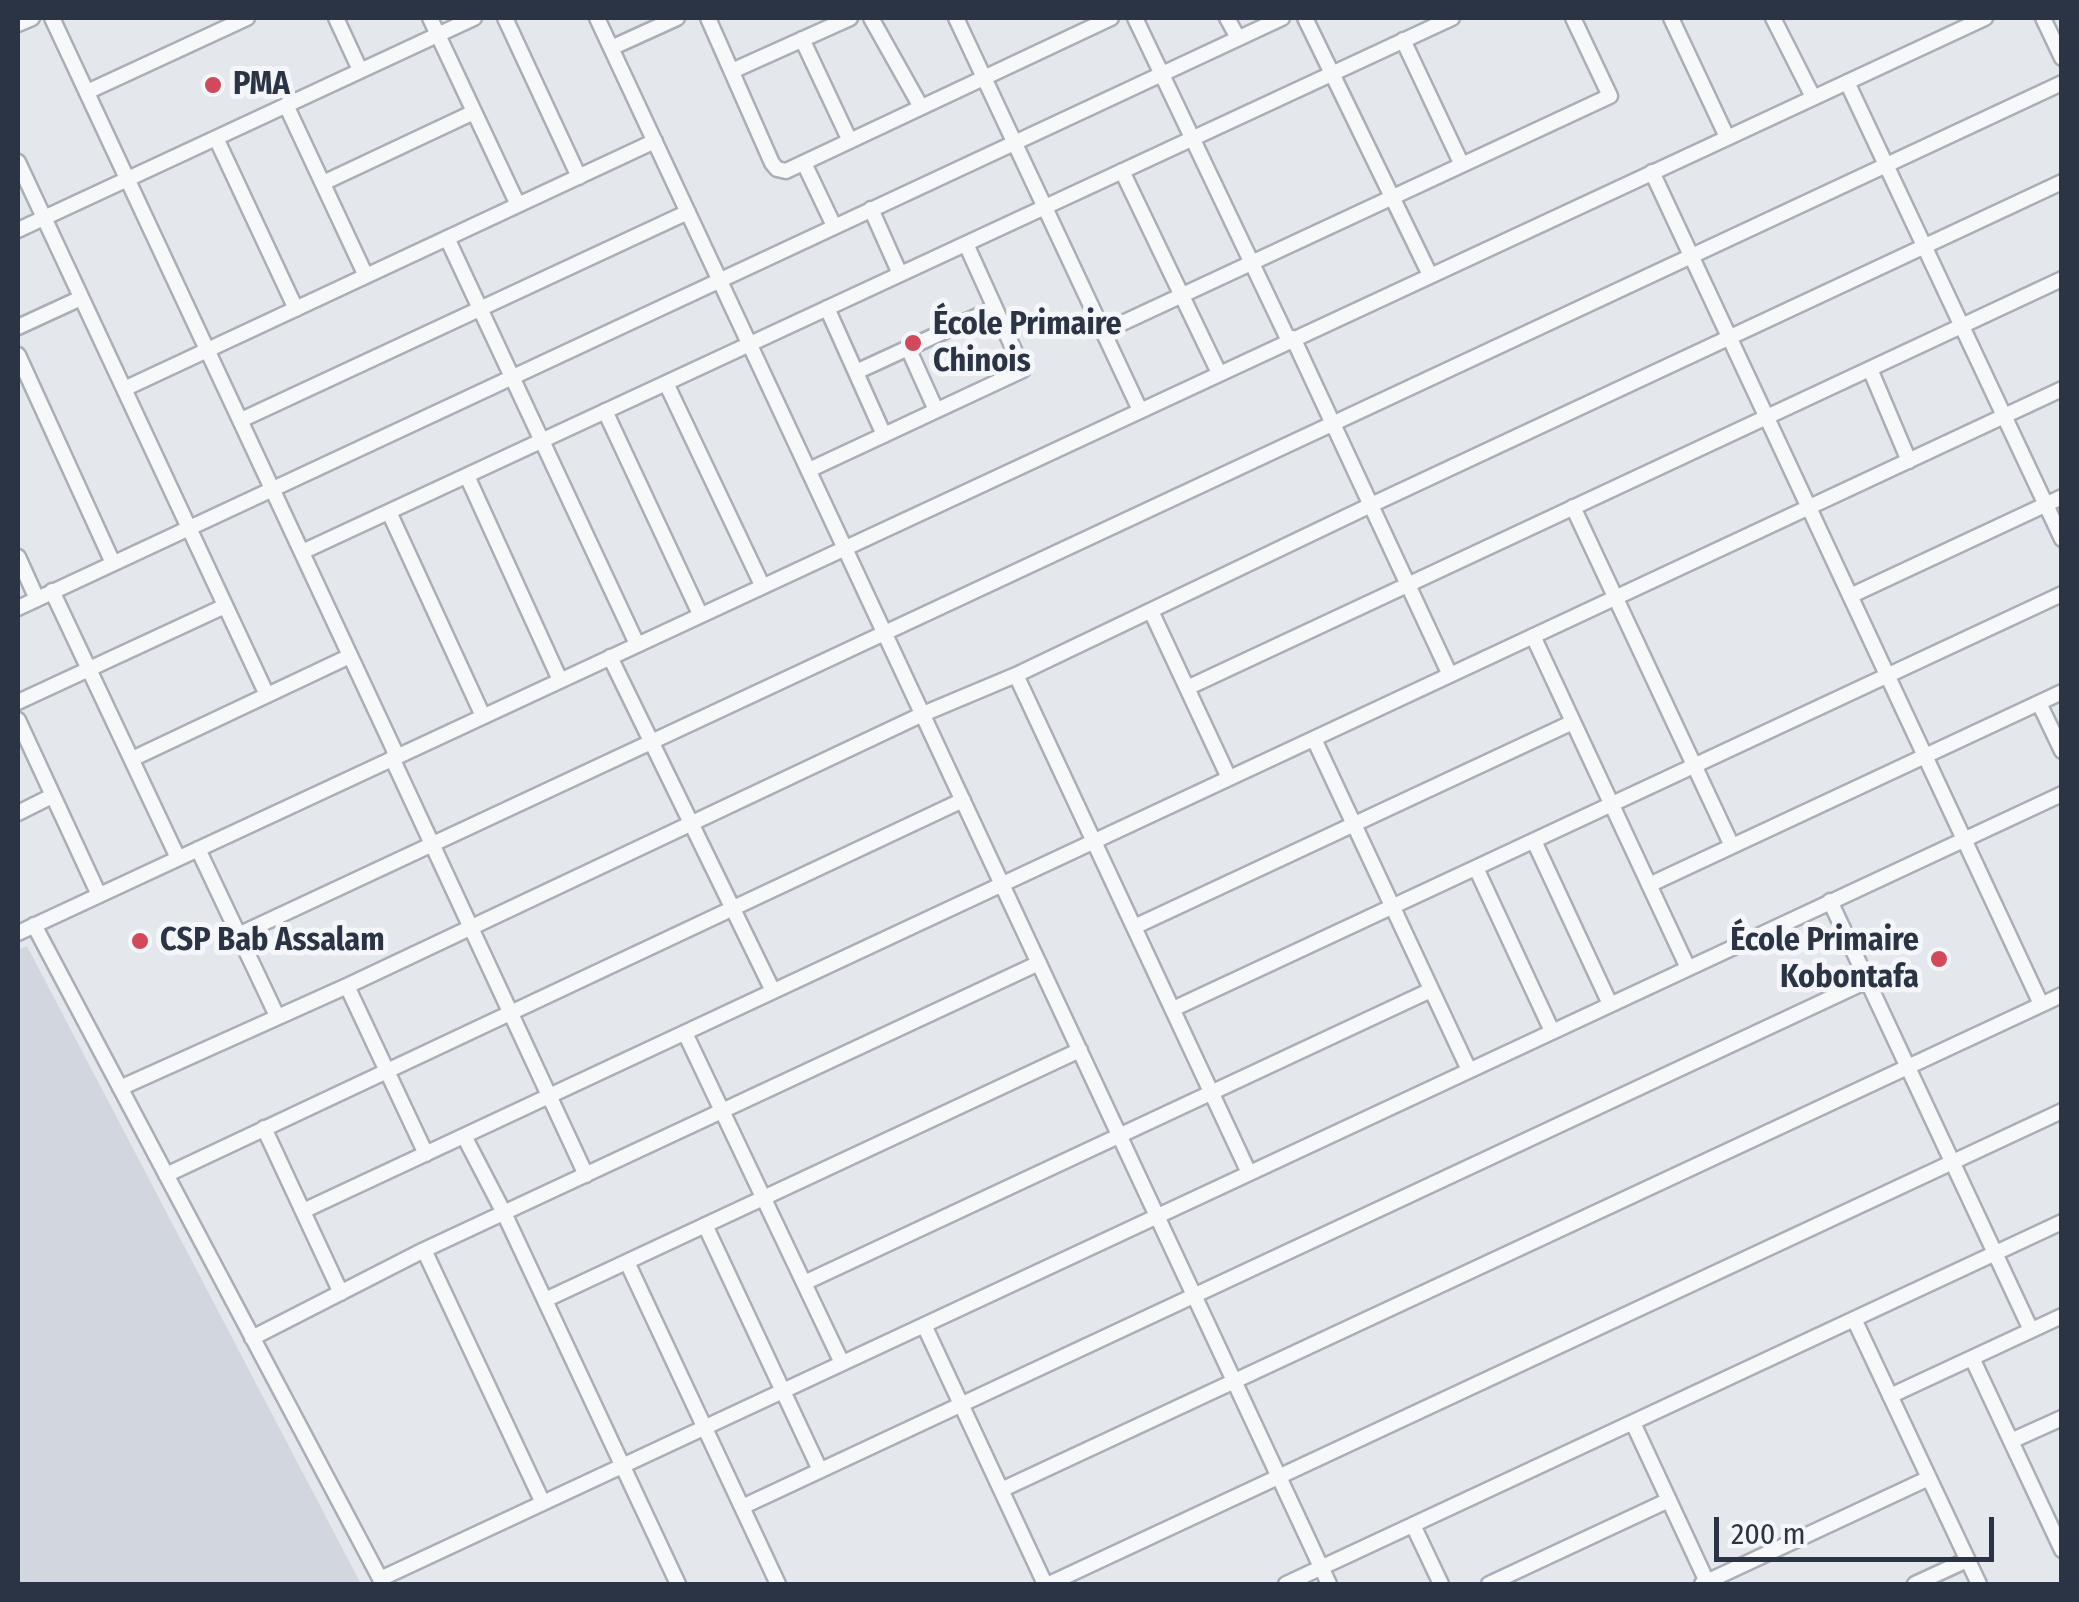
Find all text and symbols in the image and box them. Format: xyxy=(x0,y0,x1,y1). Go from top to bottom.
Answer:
place label: PMA xyxy=(233,66,290,104)
marker: PMA xyxy=(202,74,224,96)
place label: École Primaire Chinois xyxy=(933,306,1122,381)
marker: École Primaire Chinois xyxy=(902,332,924,354)
place label: CSP Bab Assalam xyxy=(160,922,385,960)
place label: École Primaire Kobontafa xyxy=(1730,922,1919,997)
marker: CSP Bab Assalam xyxy=(129,930,151,952)
marker: École Primaire Kobontafa xyxy=(1928,948,1950,970)
scale bar xyxy=(1719,1497,1999,1559)
text: 200 m xyxy=(1731,1516,1806,1552)

